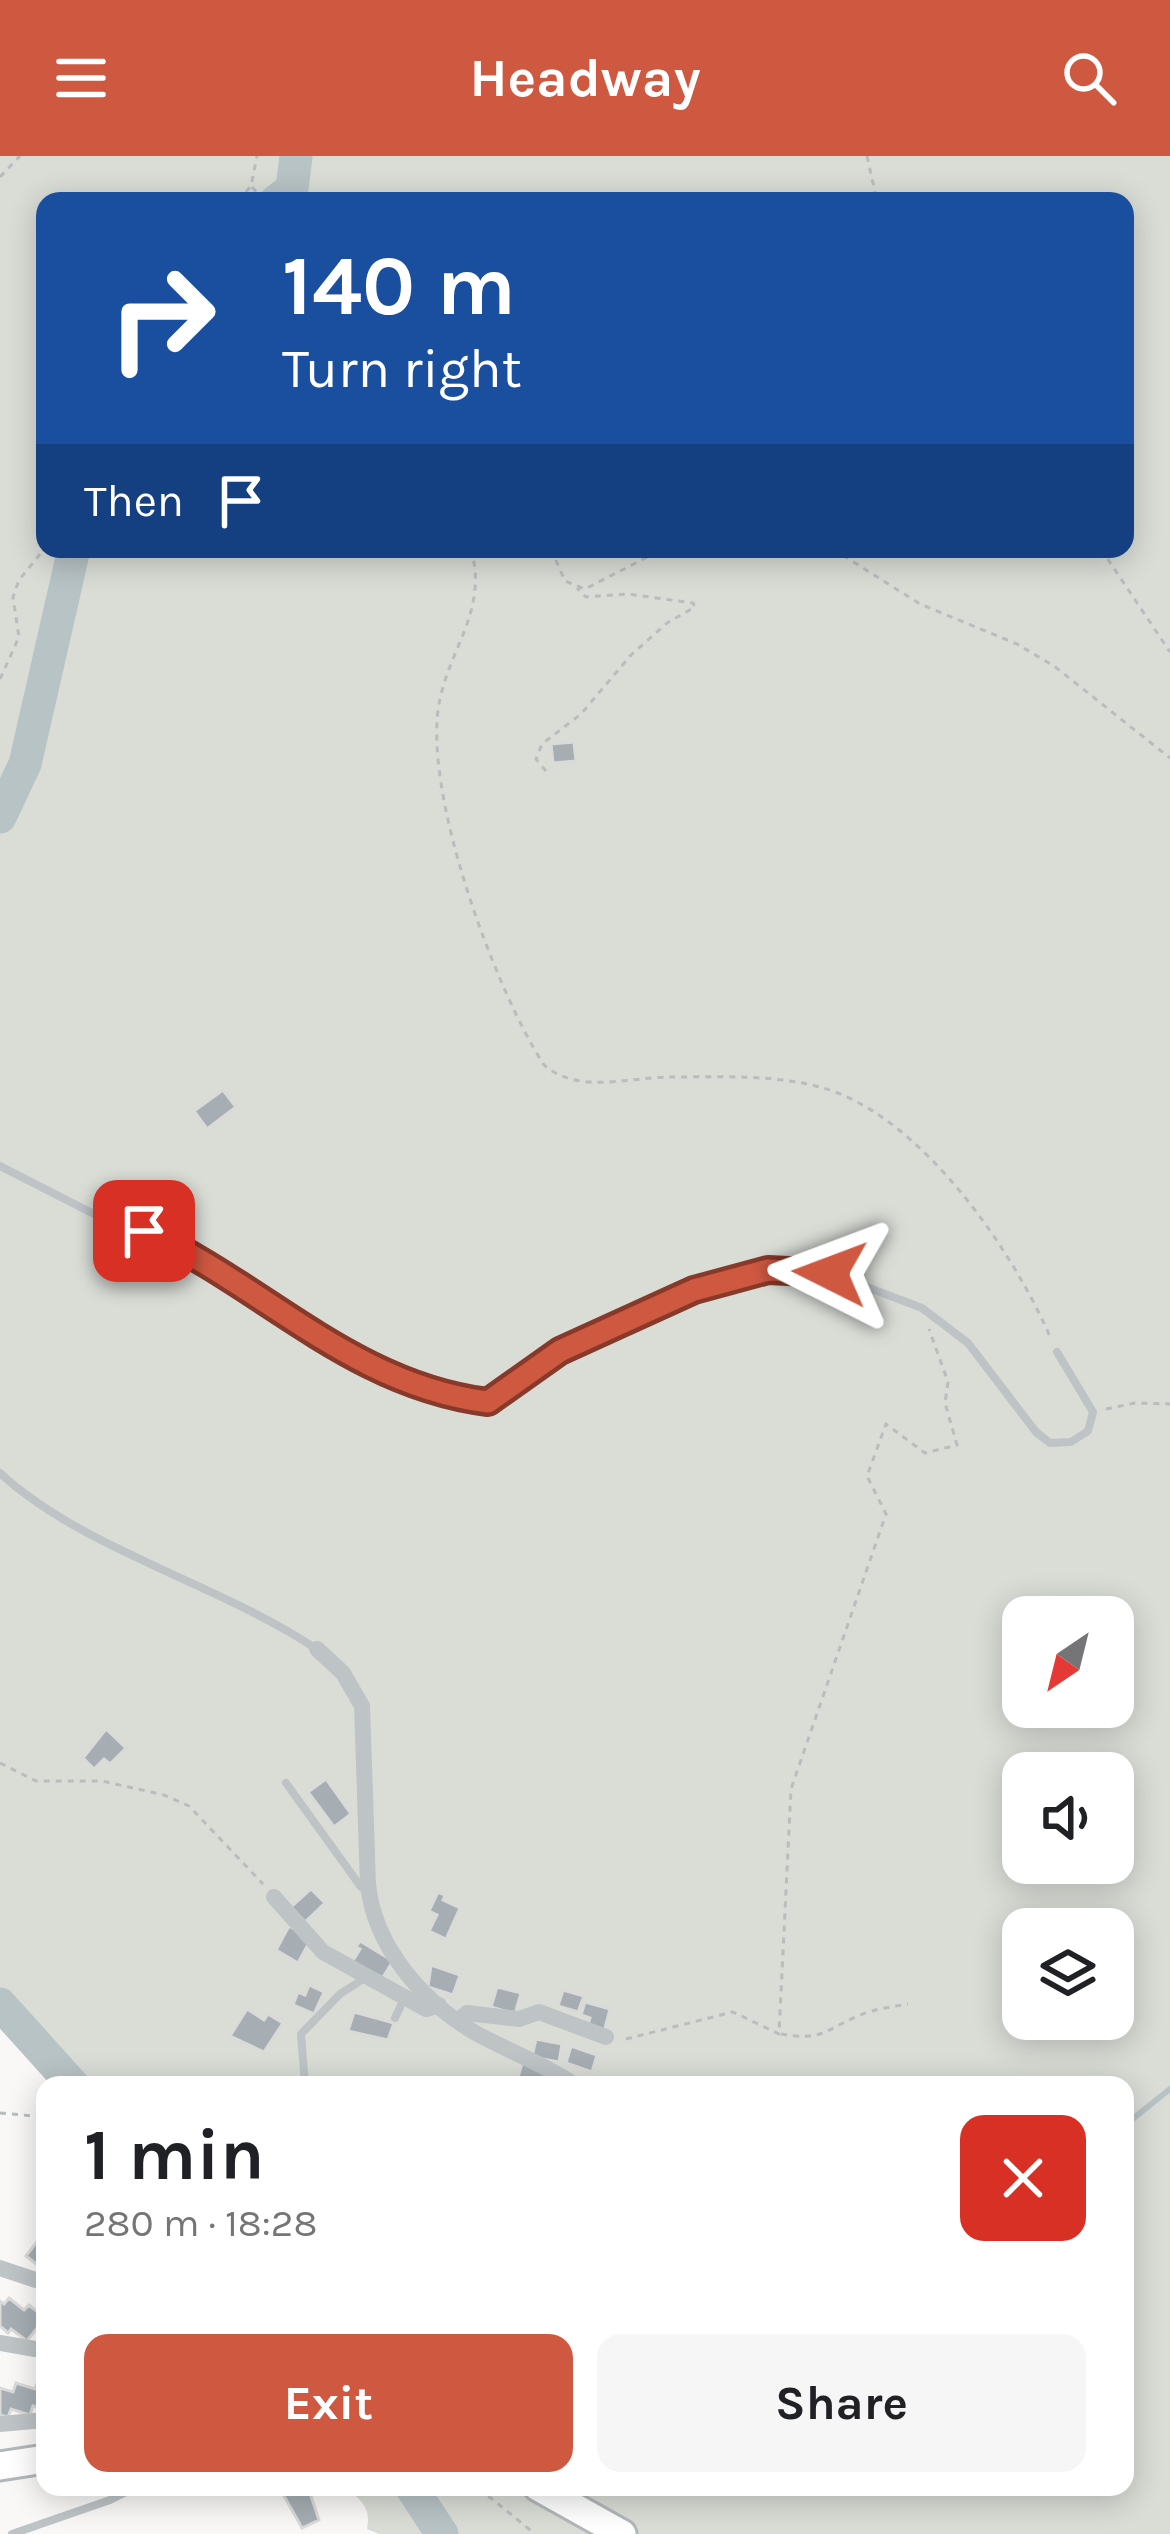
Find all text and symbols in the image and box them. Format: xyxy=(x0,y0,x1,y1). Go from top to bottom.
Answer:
icon: menu xyxy=(48,45,114,111)
icon: search xyxy=(1056,45,1122,111)
text: Headway xyxy=(469,46,701,110)
text: 140 m xyxy=(282,237,516,335)
icon: right xyxy=(84,240,240,396)
text: Turn right xyxy=(282,337,522,401)
icon: arrive xyxy=(208,468,274,534)
text: Then xyxy=(84,475,184,527)
pin xyxy=(93,1180,195,1282)
icon: arrive xyxy=(111,1198,177,1264)
position arrow xyxy=(767,1210,893,1336)
north arrow xyxy=(1002,1596,1134,1728)
map controls xyxy=(1002,1596,1134,2040)
button: sound xyxy=(1002,1752,1134,1884)
button: layers xyxy=(1002,1908,1134,2040)
text: 1 min xyxy=(84,2113,265,2197)
button: close xyxy=(960,2115,1086,2241)
text: 280 m · 18:28 xyxy=(84,2200,317,2246)
button: Exit xyxy=(84,2334,573,2472)
button: Share xyxy=(597,2334,1086,2472)

